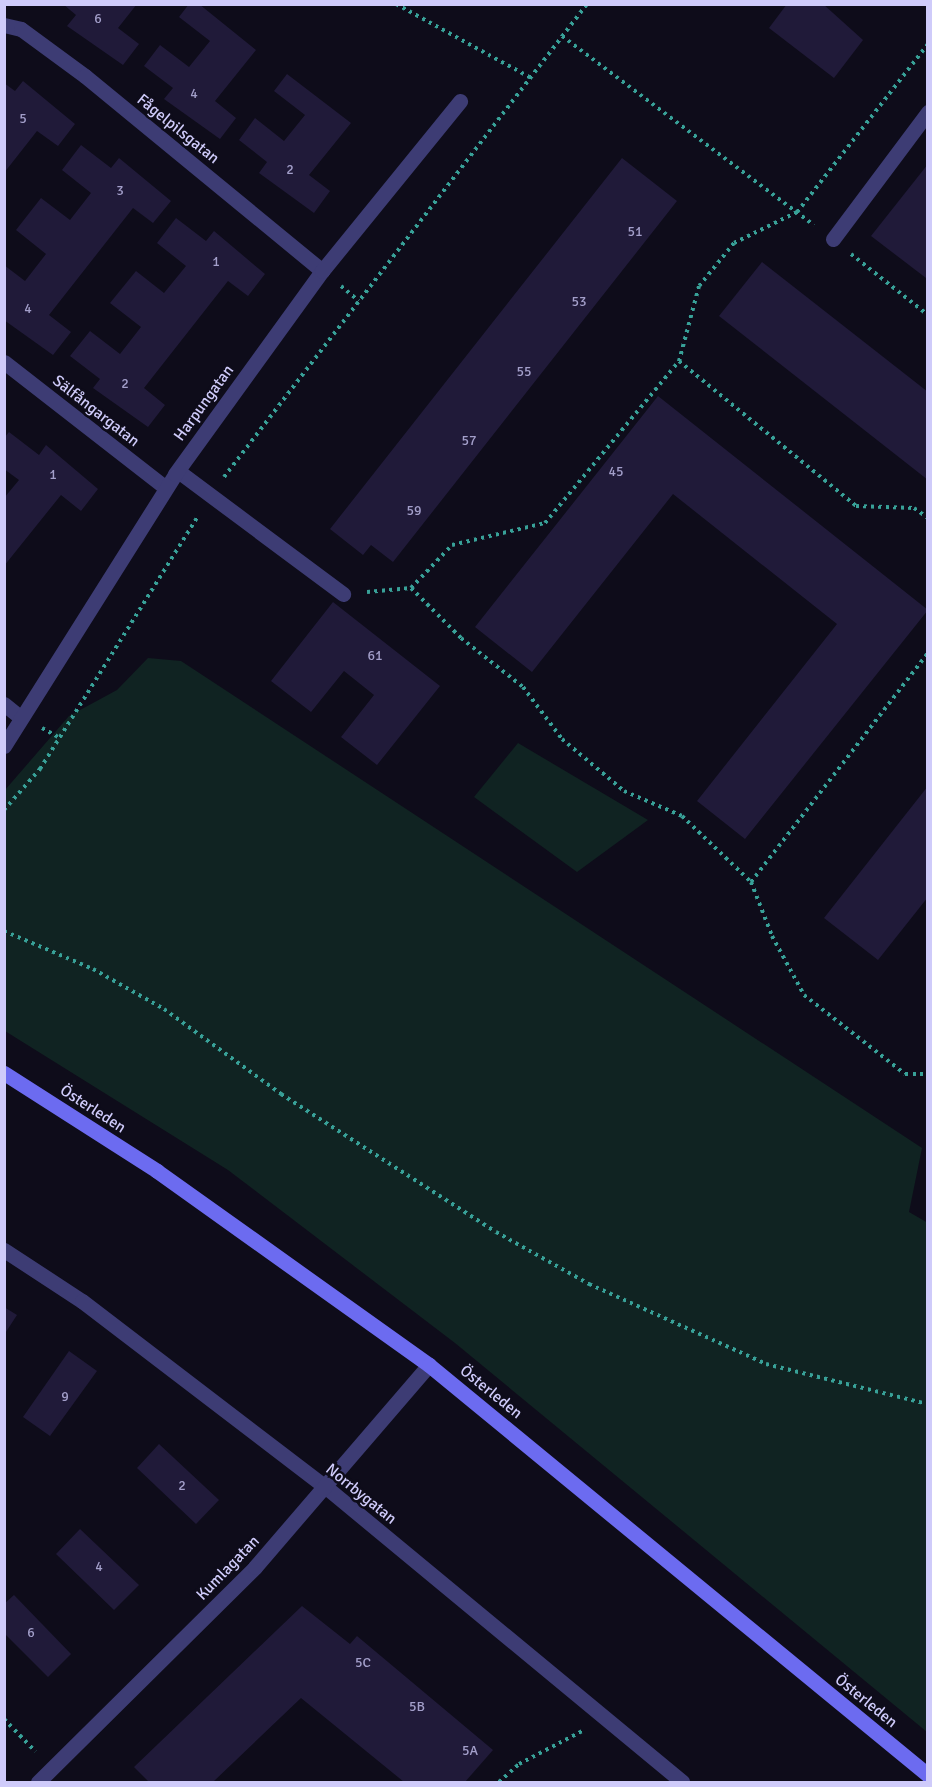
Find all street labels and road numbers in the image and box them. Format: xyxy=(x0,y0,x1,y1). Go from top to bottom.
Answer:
street label: Fågelpilsgatan xyxy=(133,90,223,168)
street label: Harpungatan xyxy=(170,361,238,445)
street label: Sälfångargatan xyxy=(49,371,143,451)
street label: Österleden xyxy=(56,1081,130,1137)
street label: Österleden xyxy=(456,1361,526,1423)
street label: Norrbygatan xyxy=(322,1460,400,1528)
street label: Kumlagatan xyxy=(192,1532,264,1604)
street label: Österleden xyxy=(831,1670,901,1732)

